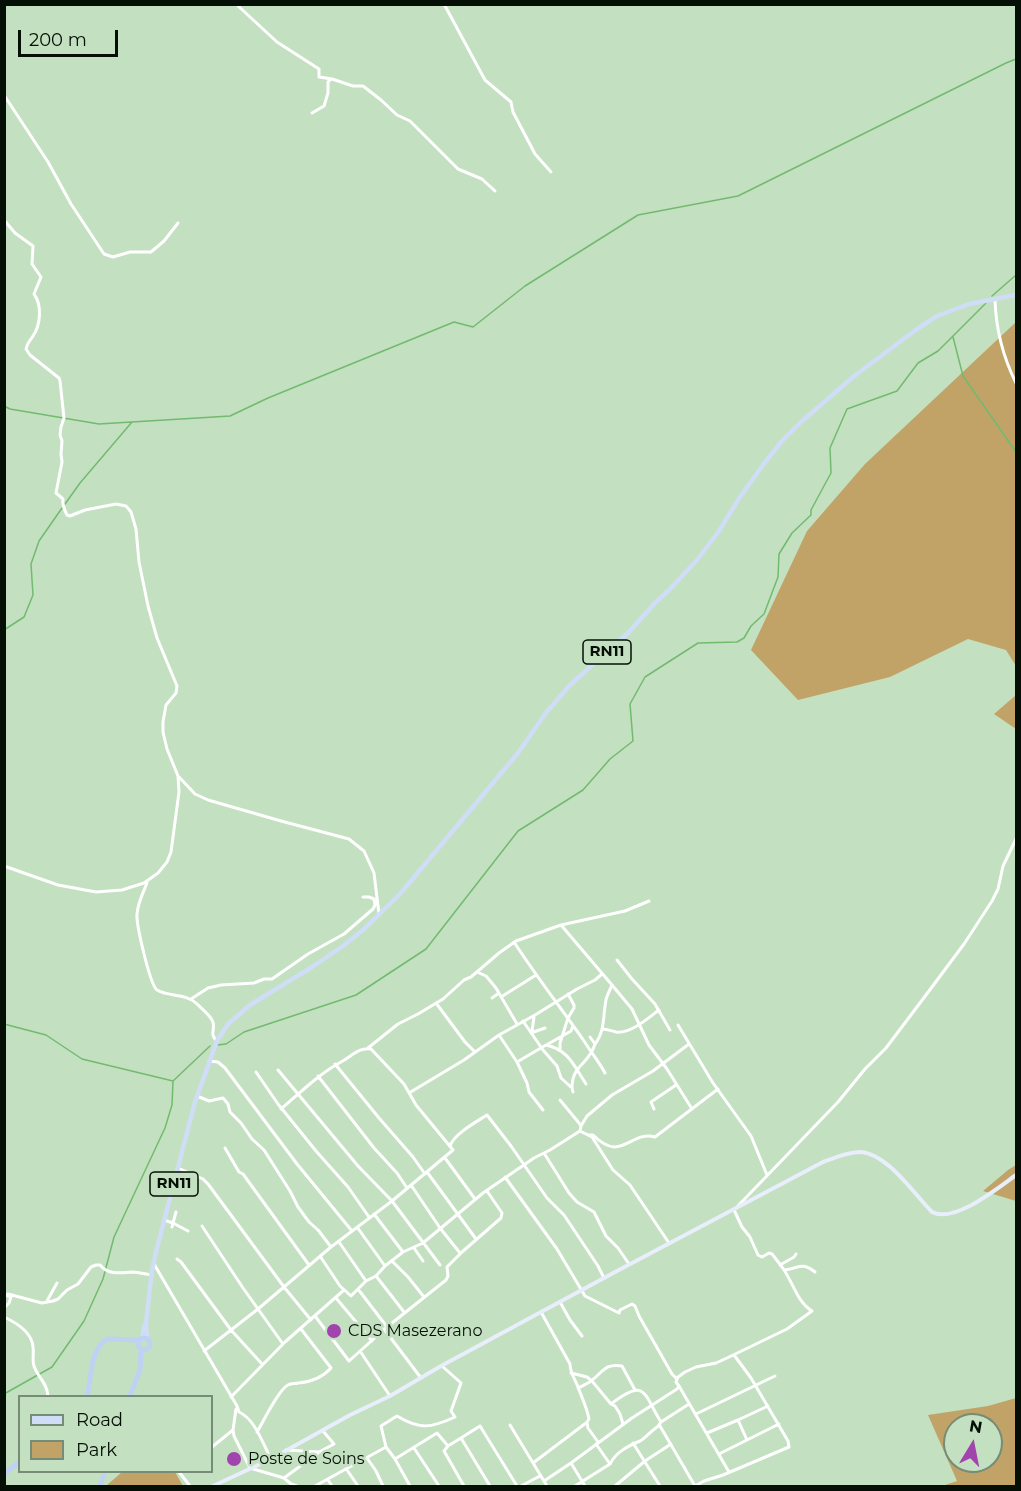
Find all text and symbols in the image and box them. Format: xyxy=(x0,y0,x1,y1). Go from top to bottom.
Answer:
scale bar xyxy=(21,18,122,56)
text: 200 m xyxy=(29,29,87,51)
road number: RN11 xyxy=(583,640,631,664)
road number: RN11 xyxy=(150,1172,198,1196)
place label: CDS Masezerano xyxy=(348,1321,482,1341)
marker: CDS Masezerano xyxy=(325,1322,343,1340)
legend xyxy=(18,1395,213,1473)
text: Road xyxy=(76,1409,123,1431)
north arrow xyxy=(943,1413,1003,1473)
text: N xyxy=(968,1416,984,1437)
text: Park xyxy=(76,1439,117,1461)
place label: Poste de Soins xyxy=(248,1449,365,1469)
marker: Poste de Soins xyxy=(225,1450,243,1468)

